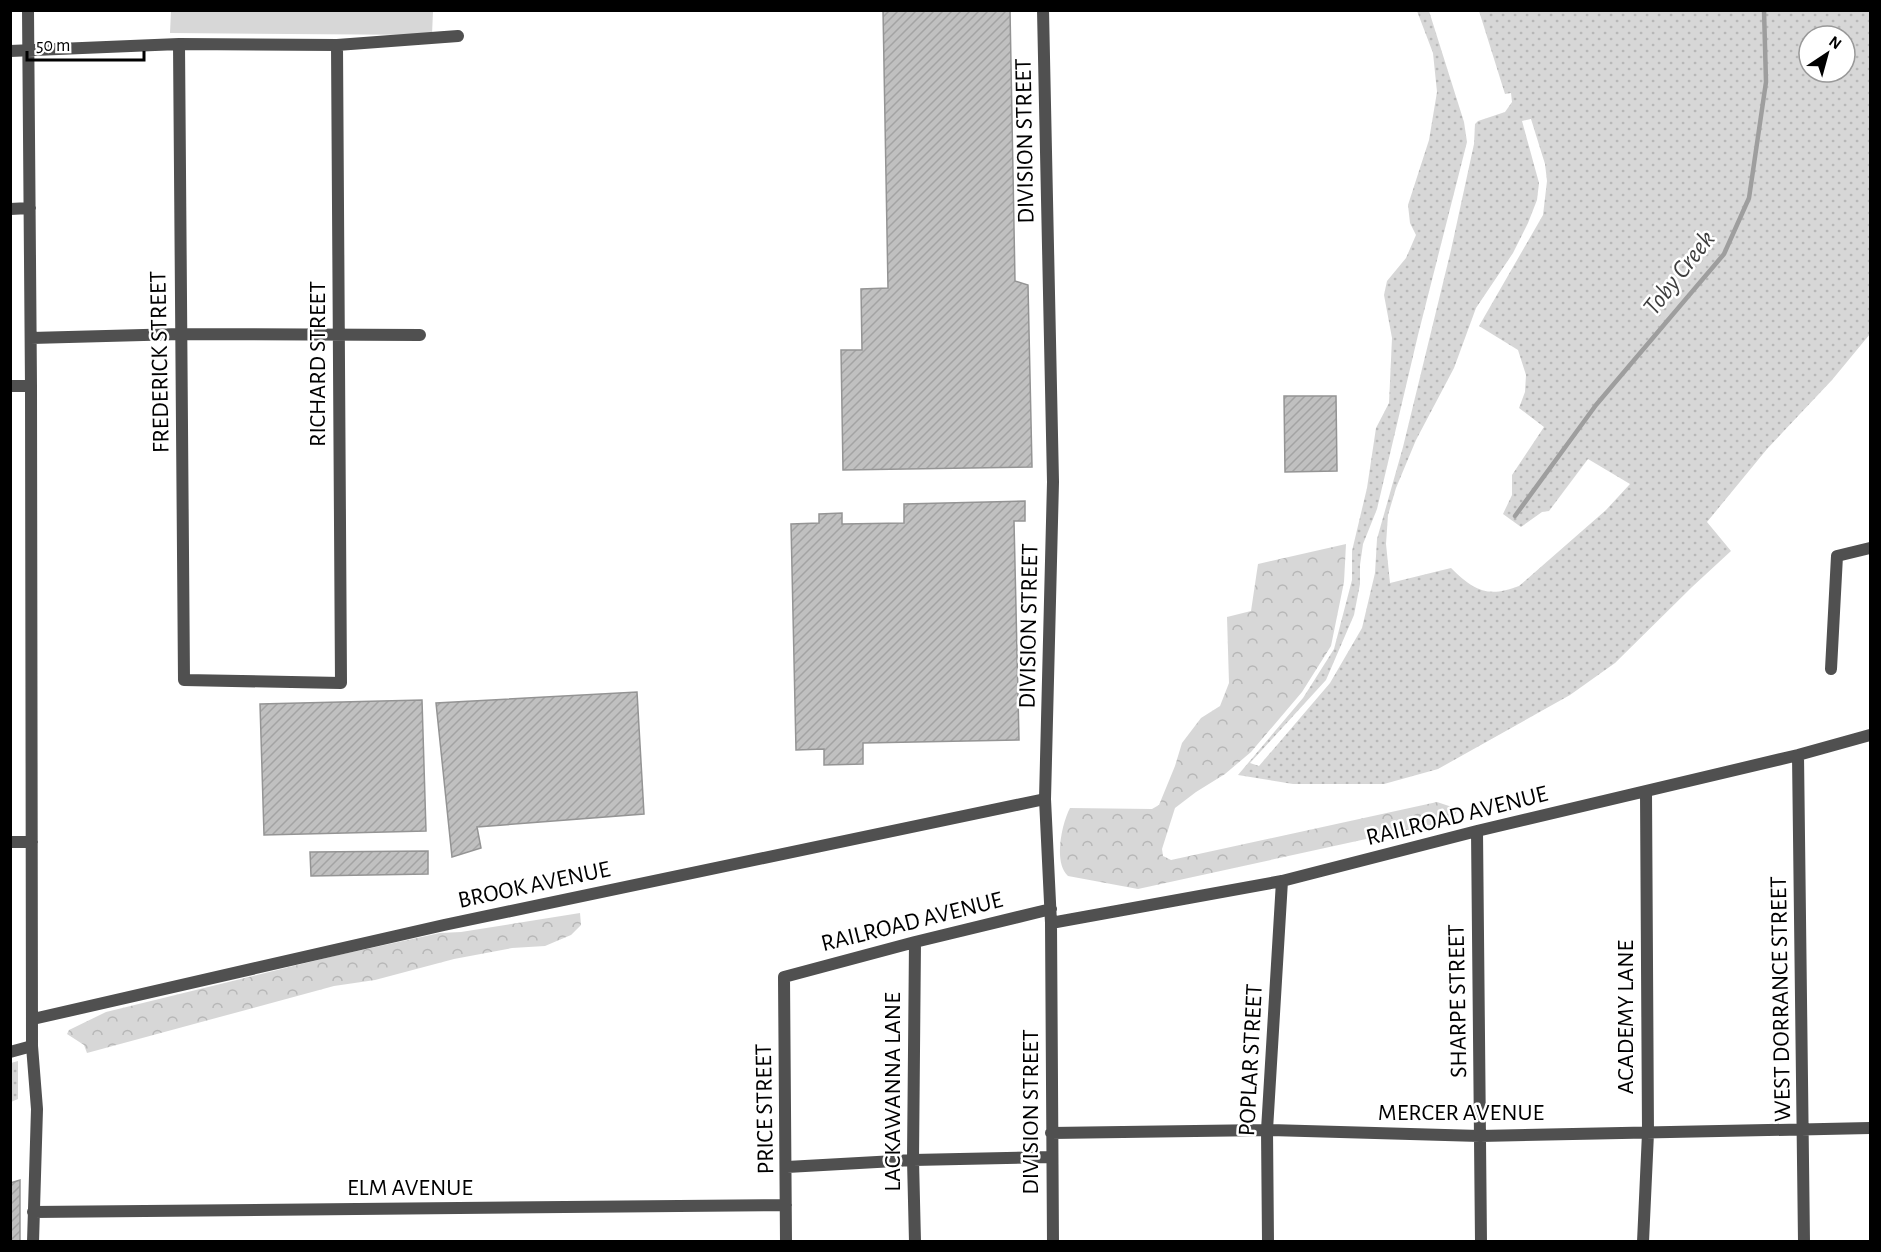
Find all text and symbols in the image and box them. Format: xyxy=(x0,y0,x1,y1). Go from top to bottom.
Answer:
scale bar xyxy=(27,24,144,62)
north arrow xyxy=(1797,24,1857,84)
text: N xyxy=(1826,33,1844,52)
text: 50 m xyxy=(36,37,70,55)
street label: DIVISION STREET xyxy=(1012,58,1038,224)
water label: Toby Creek xyxy=(1638,226,1720,320)
street label: FREDERICK STREET xyxy=(146,270,174,453)
street label: RICHARD STREET xyxy=(306,281,330,447)
street label: DIVISION STREET xyxy=(1016,543,1042,709)
street label: RAILROAD AVENUE xyxy=(1364,782,1551,850)
street label: BROOK AVENUE xyxy=(456,857,613,913)
street label: WEST DORRANCE STREET xyxy=(1767,876,1795,1122)
street label: RAILROAD AVENUE xyxy=(819,888,1006,956)
street label: SHARPE STREET xyxy=(1445,924,1471,1078)
street label: ACADEMY LANE xyxy=(1614,939,1638,1094)
street label: POPLAR STREET xyxy=(1235,983,1267,1137)
street label: LACKAWANNA LANE xyxy=(881,992,905,1192)
street label: DIVISION STREET xyxy=(1019,1029,1043,1195)
street label: PRICE STREET xyxy=(752,1043,778,1175)
street label: MERCER AVENUE xyxy=(1378,1101,1545,1125)
street label: ELM AVENUE xyxy=(347,1176,473,1200)

